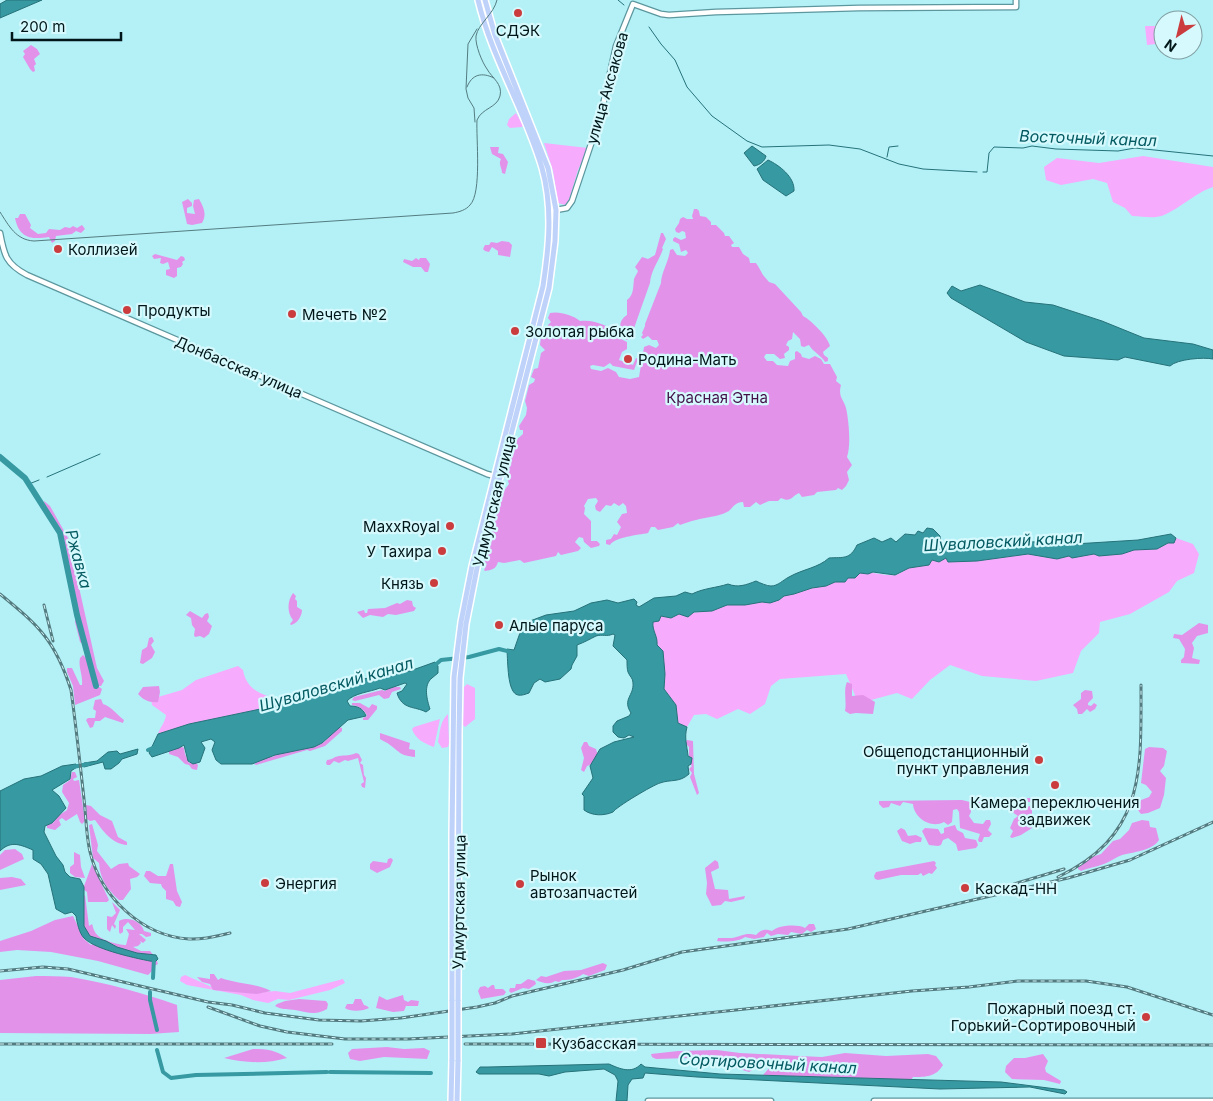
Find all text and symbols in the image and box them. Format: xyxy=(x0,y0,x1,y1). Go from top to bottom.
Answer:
marker: СДЭК xyxy=(512,7,524,19)
scale bar xyxy=(12,10,121,42)
north arrow xyxy=(1153,10,1203,60)
text: 200 m xyxy=(20,17,65,36)
place label: СДЭК xyxy=(496,21,540,40)
street label: улица Аксакова xyxy=(582,30,632,146)
text: N xyxy=(1161,36,1180,56)
water label: Восточный канал xyxy=(1019,126,1157,150)
place label: Коллизей xyxy=(68,240,138,259)
marker: Коллизей xyxy=(52,243,64,255)
place label: Продукты xyxy=(137,301,211,320)
marker: Продукты xyxy=(121,304,133,316)
place label: Мечеть №2 xyxy=(302,305,387,324)
marker: Мечеть №2 xyxy=(286,308,298,320)
place label: Золотая рыбка xyxy=(525,322,635,341)
marker: Золотая рыбка xyxy=(509,325,521,337)
street label: Донбасская улица xyxy=(173,332,305,402)
place label: Родина-Мать xyxy=(638,350,737,369)
marker: Родина-Мать xyxy=(622,353,634,365)
park label: Красная Этна xyxy=(666,388,768,407)
street label: Удмуртская улица xyxy=(468,433,520,569)
place label: MaxxRoyal xyxy=(363,517,440,536)
marker: MaxxRoyal xyxy=(444,520,456,532)
water label: Ржавка xyxy=(62,527,97,591)
water label: Шуваловский канал xyxy=(923,527,1083,555)
place label: У Тахира xyxy=(367,542,432,561)
marker: У Тахира xyxy=(436,545,448,557)
place label: Князь xyxy=(381,574,424,593)
marker: Князь xyxy=(428,577,440,589)
place label: Алые паруса xyxy=(509,616,603,635)
marker: Алые паруса xyxy=(493,619,505,631)
water label: Шуваловский канал xyxy=(257,652,415,716)
place label: Общеподстанционный пункт управления xyxy=(863,742,1029,778)
marker: Общеподстанционный пункт управления xyxy=(1033,754,1045,766)
marker: Камера переключения задвижек xyxy=(1049,779,1061,791)
place label: Камера переключения задвижек xyxy=(970,793,1140,829)
street label: Удмуртская улица xyxy=(448,834,470,970)
place label: Рынок автозапчастей xyxy=(530,866,637,902)
place label: Энергия xyxy=(275,874,337,893)
marker: Энергия xyxy=(259,877,271,889)
marker: Рынок автозапчастей xyxy=(514,878,526,890)
place label: Каскад-НН xyxy=(975,879,1057,898)
marker: Каскад-НН xyxy=(959,882,971,894)
place label: Пожарный поезд ст. Горький-Сортировочный xyxy=(951,999,1136,1035)
marker: Пожарный поезд ст. Горький-Сортировочный xyxy=(1140,1011,1152,1023)
place label: Кузбасская xyxy=(552,1034,636,1053)
marker: Кузбасская xyxy=(534,1036,548,1050)
water label: Сортировочный канал xyxy=(679,1048,857,1078)

